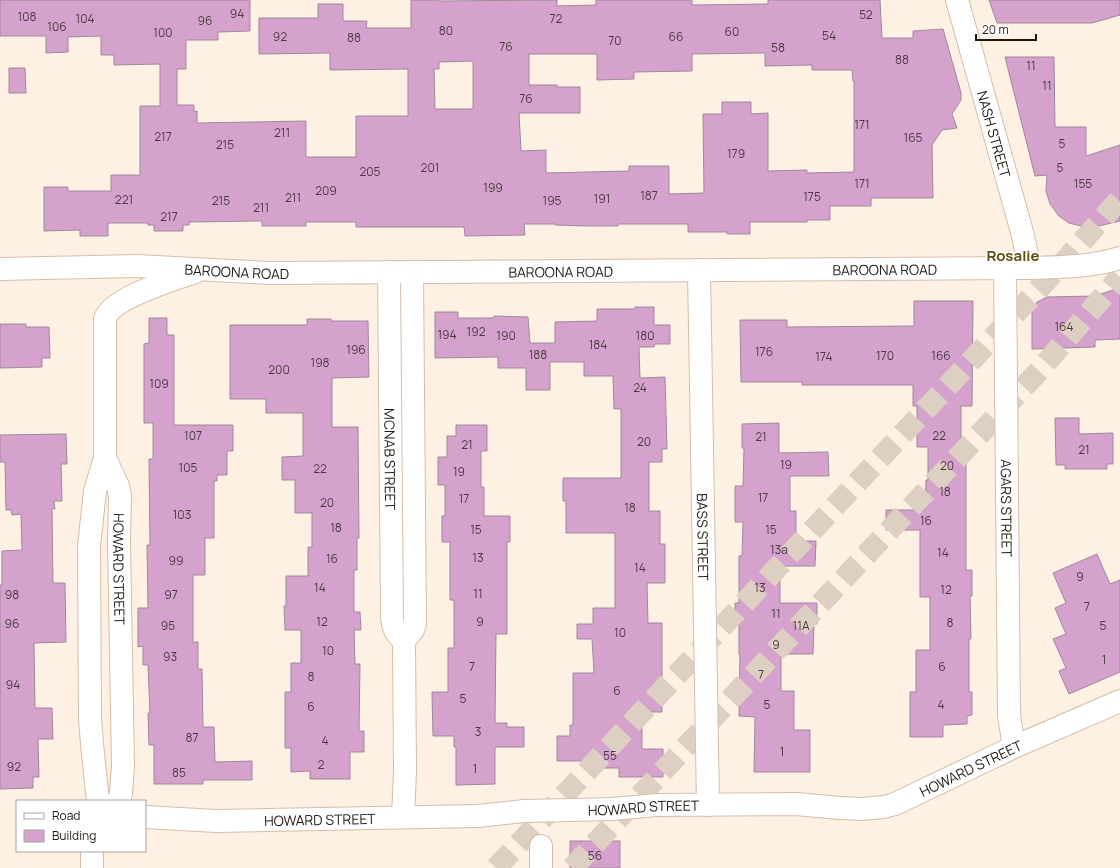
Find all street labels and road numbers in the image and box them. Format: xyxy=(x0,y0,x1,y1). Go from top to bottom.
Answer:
street label: NASH STREET xyxy=(973,88,1016,180)
street label: BAROONA ROAD xyxy=(184,259,289,283)
street label: BAROONA ROAD xyxy=(832,259,937,279)
street label: BAROONA ROAD xyxy=(508,261,613,281)
street label: MCNAB STREET xyxy=(381,408,401,511)
street label: AGARS STREET xyxy=(997,459,1017,557)
street label: BASS STREET xyxy=(693,493,714,582)
street label: HOWARD STREET xyxy=(109,513,130,625)
street label: HOWARD STREET xyxy=(916,735,1025,801)
street label: HOWARD STREET xyxy=(588,795,700,819)
street label: HOWARD STREET xyxy=(264,808,376,830)

